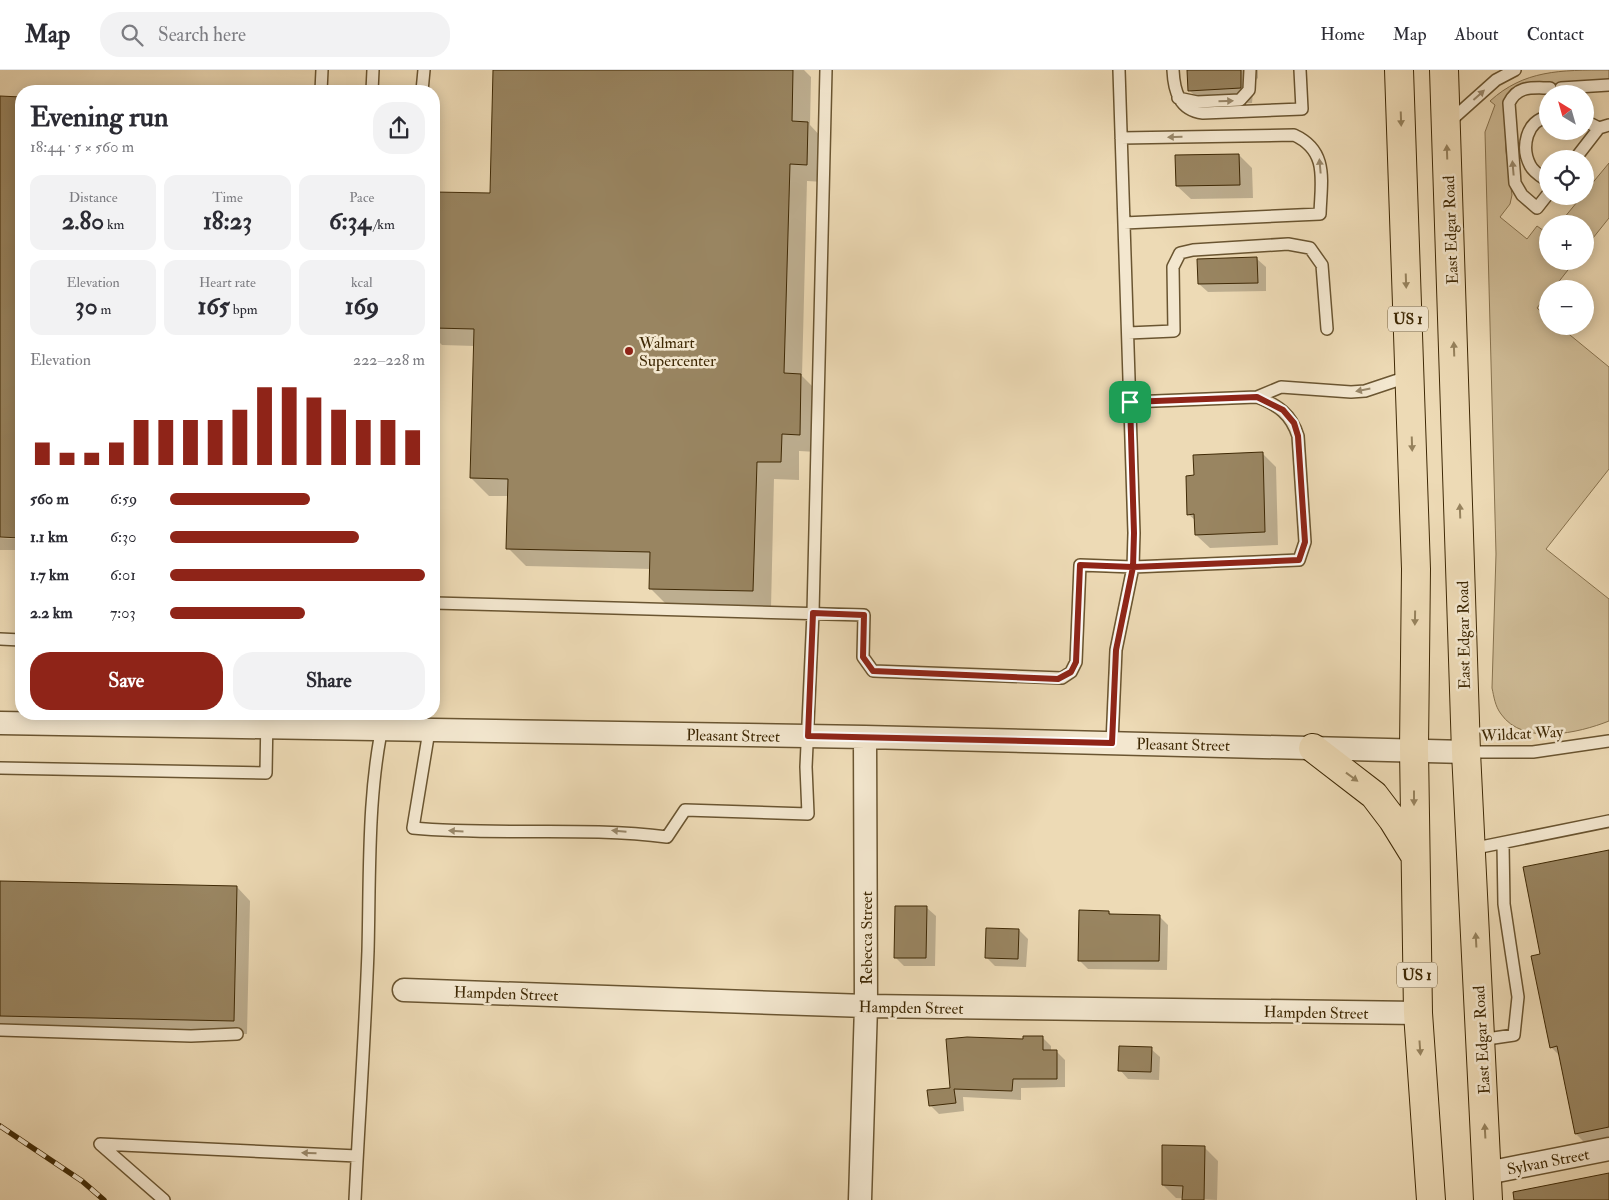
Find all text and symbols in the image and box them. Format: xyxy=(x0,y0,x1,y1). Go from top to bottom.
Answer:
search box xyxy=(100,12,450,57)
text: Map xyxy=(25,19,70,50)
icon: search xyxy=(118,21,146,49)
text: Search here xyxy=(158,23,246,47)
text: Home xyxy=(1320,23,1365,46)
text: Map xyxy=(1393,23,1427,46)
text: About xyxy=(1455,23,1499,46)
text: Contact xyxy=(1527,23,1584,46)
north arrow xyxy=(1539,85,1594,140)
map controls xyxy=(1539,85,1594,335)
one-way arrow xyxy=(1472,89,1484,101)
one-way arrow xyxy=(1218,97,1234,105)
text: Evening run xyxy=(30,100,168,135)
button: share xyxy=(373,102,425,154)
one-way arrow xyxy=(1397,111,1405,127)
one-way arrow xyxy=(1167,133,1183,141)
text: 18:44 · 5 × 560 m xyxy=(30,137,134,157)
one-way arrow xyxy=(1443,143,1451,159)
button: locate xyxy=(1539,150,1594,205)
one-way arrow xyxy=(1316,157,1324,173)
one-way arrow xyxy=(1508,160,1516,176)
street label: East Edgar Road xyxy=(1439,175,1463,285)
text: Distance xyxy=(69,189,118,206)
text: Time xyxy=(212,189,243,206)
text: Pace xyxy=(349,189,374,206)
text: 2.80 xyxy=(62,206,104,237)
text: 18:23 xyxy=(203,206,252,237)
text: 6:34 xyxy=(329,206,371,237)
button: + xyxy=(1539,215,1594,270)
text: km xyxy=(104,216,124,233)
text: /km xyxy=(371,216,395,233)
one-way arrow xyxy=(1403,273,1411,289)
text: Elevation xyxy=(66,274,120,291)
text: Heart rate xyxy=(199,274,256,291)
text: kcal xyxy=(351,274,373,291)
button: − xyxy=(1539,280,1594,335)
text: 30 xyxy=(75,291,97,322)
text: 165 xyxy=(197,291,230,322)
text: 169 xyxy=(345,291,379,322)
text: m xyxy=(97,301,111,318)
text: bpm xyxy=(230,301,258,318)
road number: US 1 xyxy=(1388,306,1428,332)
place label: Walmart Supercenter xyxy=(638,333,716,372)
one-way arrow xyxy=(1450,341,1458,357)
marker: Walmart Supercenter xyxy=(623,345,635,357)
text: Elevation xyxy=(30,350,91,370)
text: 222–228 m xyxy=(353,350,425,370)
pin xyxy=(1109,381,1151,423)
one-way arrow xyxy=(1354,387,1370,395)
icon: arrive xyxy=(1116,388,1144,416)
one-way arrow xyxy=(1408,436,1416,452)
text: 560 m xyxy=(30,489,69,509)
text: 6:59 xyxy=(110,489,137,509)
one-way arrow xyxy=(1455,503,1463,519)
text: 1.1 km xyxy=(30,527,68,547)
text: 6:30 xyxy=(110,527,136,547)
text: 1.7 km xyxy=(30,565,69,585)
text: 6:01 xyxy=(110,565,136,585)
street label: East Edgar Road xyxy=(1453,580,1475,690)
text: 2.2 km xyxy=(30,603,73,623)
text: 7:03 xyxy=(110,603,136,623)
one-way arrow xyxy=(1411,610,1419,626)
button: Save xyxy=(30,652,223,710)
button: Share xyxy=(233,652,425,710)
street label: Wildcat Way xyxy=(1479,722,1565,746)
street label: Pleasant Street xyxy=(686,725,780,747)
street label: Pleasant Street xyxy=(1136,734,1230,756)
one-way arrow xyxy=(1345,771,1358,782)
one-way arrow xyxy=(1410,790,1418,806)
one-way arrow xyxy=(448,827,464,835)
one-way arrow xyxy=(611,827,627,835)
street label: Rebecca Street xyxy=(857,891,877,985)
one-way arrow xyxy=(1471,932,1479,948)
road number: US 1 xyxy=(1397,962,1437,988)
street label: Hampden Street xyxy=(453,982,559,1007)
street label: East Edgar Road xyxy=(1469,985,1495,1095)
street label: Hampden Street xyxy=(858,997,964,1020)
street label: Hampden Street xyxy=(1263,1002,1369,1025)
one-way arrow xyxy=(1417,1040,1425,1056)
one-way arrow xyxy=(1481,1122,1489,1138)
street label: Sylvan Street xyxy=(1505,1144,1591,1180)
one-way arrow xyxy=(300,1149,316,1157)

